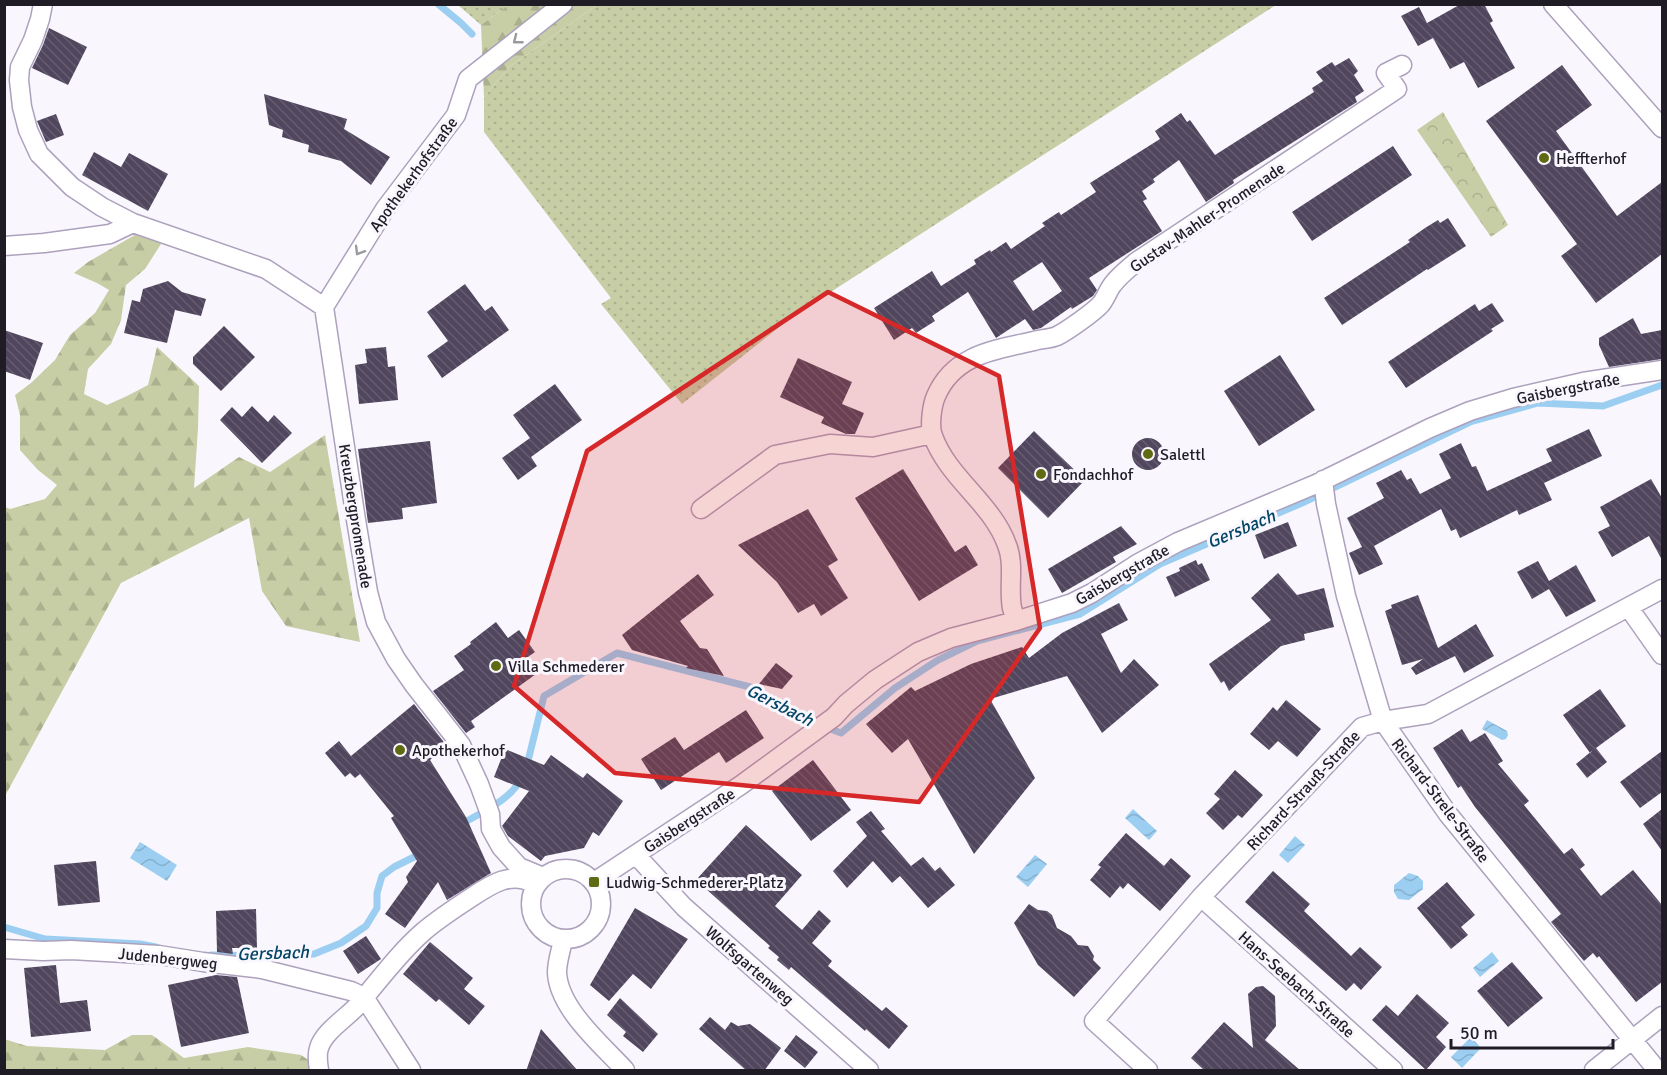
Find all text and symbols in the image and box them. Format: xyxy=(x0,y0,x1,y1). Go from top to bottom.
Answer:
one-way arrow xyxy=(513,33,524,44)
street label: Apothekerhofstraße xyxy=(365,113,462,236)
place label: Heffterhof xyxy=(1556,149,1627,169)
marker: Heffterhof xyxy=(1537,151,1551,165)
street label: Gustav-Mahler-Promenade xyxy=(1126,158,1289,277)
one-way arrow xyxy=(354,245,366,255)
street label: Gaisbergstraße xyxy=(1515,369,1622,409)
street label: Kreuzbergpromenade xyxy=(334,442,376,590)
place label: Salettl xyxy=(1160,445,1206,465)
marker: Salettl xyxy=(1141,447,1155,461)
place label: Fondachhof xyxy=(1053,465,1134,485)
marker: Fondachhof xyxy=(1034,467,1048,481)
water label: Gersbach xyxy=(1204,504,1280,553)
street label: Gaisbergstraße xyxy=(1072,540,1173,610)
place label: Villa Schmederer xyxy=(508,657,624,677)
marker: Villa Schmederer xyxy=(489,659,503,673)
water label: Gersbach xyxy=(743,679,818,732)
street label: Richard-Strauß-Straße xyxy=(1243,726,1365,855)
street label: Richard-Strele-Straße xyxy=(1387,734,1494,867)
place label: Apothekerhof xyxy=(412,741,505,761)
marker: Apothekerhof xyxy=(393,743,407,757)
street label: Gaisbergstraße xyxy=(640,784,739,858)
place label: Ludwig-Schmederer-Platz xyxy=(606,873,784,893)
marker: Ludwig-Schmederer-Platz xyxy=(587,875,601,889)
street label: Wolfsgartenweg xyxy=(701,922,798,1010)
street label: Hans-Seebach-Straße xyxy=(1234,927,1359,1042)
water label: Gersbach xyxy=(237,941,311,965)
street label: Judenbergweg xyxy=(117,944,218,974)
scale bar xyxy=(1451,1012,1613,1050)
text: 50 m xyxy=(1460,1022,1498,1044)

